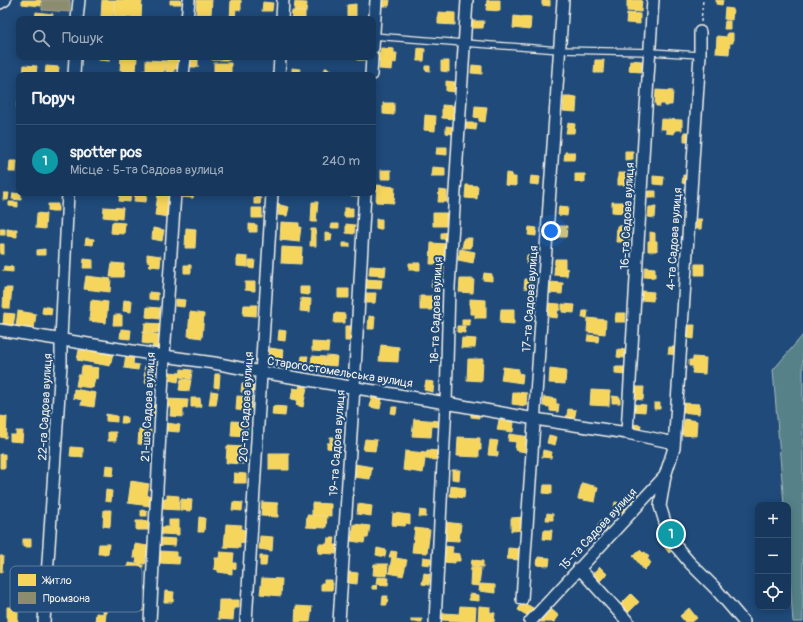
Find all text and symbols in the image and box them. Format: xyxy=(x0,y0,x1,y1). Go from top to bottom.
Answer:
search box xyxy=(16,16,376,60)
icon: search xyxy=(30,27,52,49)
text: Пошук xyxy=(62,29,104,48)
text: Поруч xyxy=(32,88,75,109)
text: spotter pos xyxy=(70,143,142,162)
text: 1 xyxy=(42,153,48,169)
text: 240 m xyxy=(322,153,360,169)
text: Місце · 5-та Садова вулиця xyxy=(70,162,224,178)
street label: 16-та Садова вулиця xyxy=(617,162,638,270)
street label: 4-та Садова вулиця xyxy=(663,187,686,291)
your location xyxy=(541,221,561,241)
street label: 17-та Садова вулиця xyxy=(519,245,542,353)
street label: 18-та Садова вулиця xyxy=(427,256,446,364)
street label: 21-ша Садова вулиця xyxy=(138,351,159,462)
street label: 20-та Садова вулиця xyxy=(236,351,257,463)
street label: 22-га Садова вулиця xyxy=(35,353,56,461)
street label: Старогостомельська вулиця xyxy=(266,354,414,391)
street label: 19-та Садова вулиця xyxy=(326,389,349,497)
street label: 15-та Садова вулиця xyxy=(556,485,641,574)
map controls xyxy=(755,502,791,610)
button: + xyxy=(755,502,791,538)
pin: 1 xyxy=(658,519,684,549)
button: − xyxy=(755,538,791,574)
legend xyxy=(10,566,142,612)
text: Житло xyxy=(41,574,72,587)
button: locate xyxy=(755,574,791,610)
text: Промзона xyxy=(43,592,90,605)

